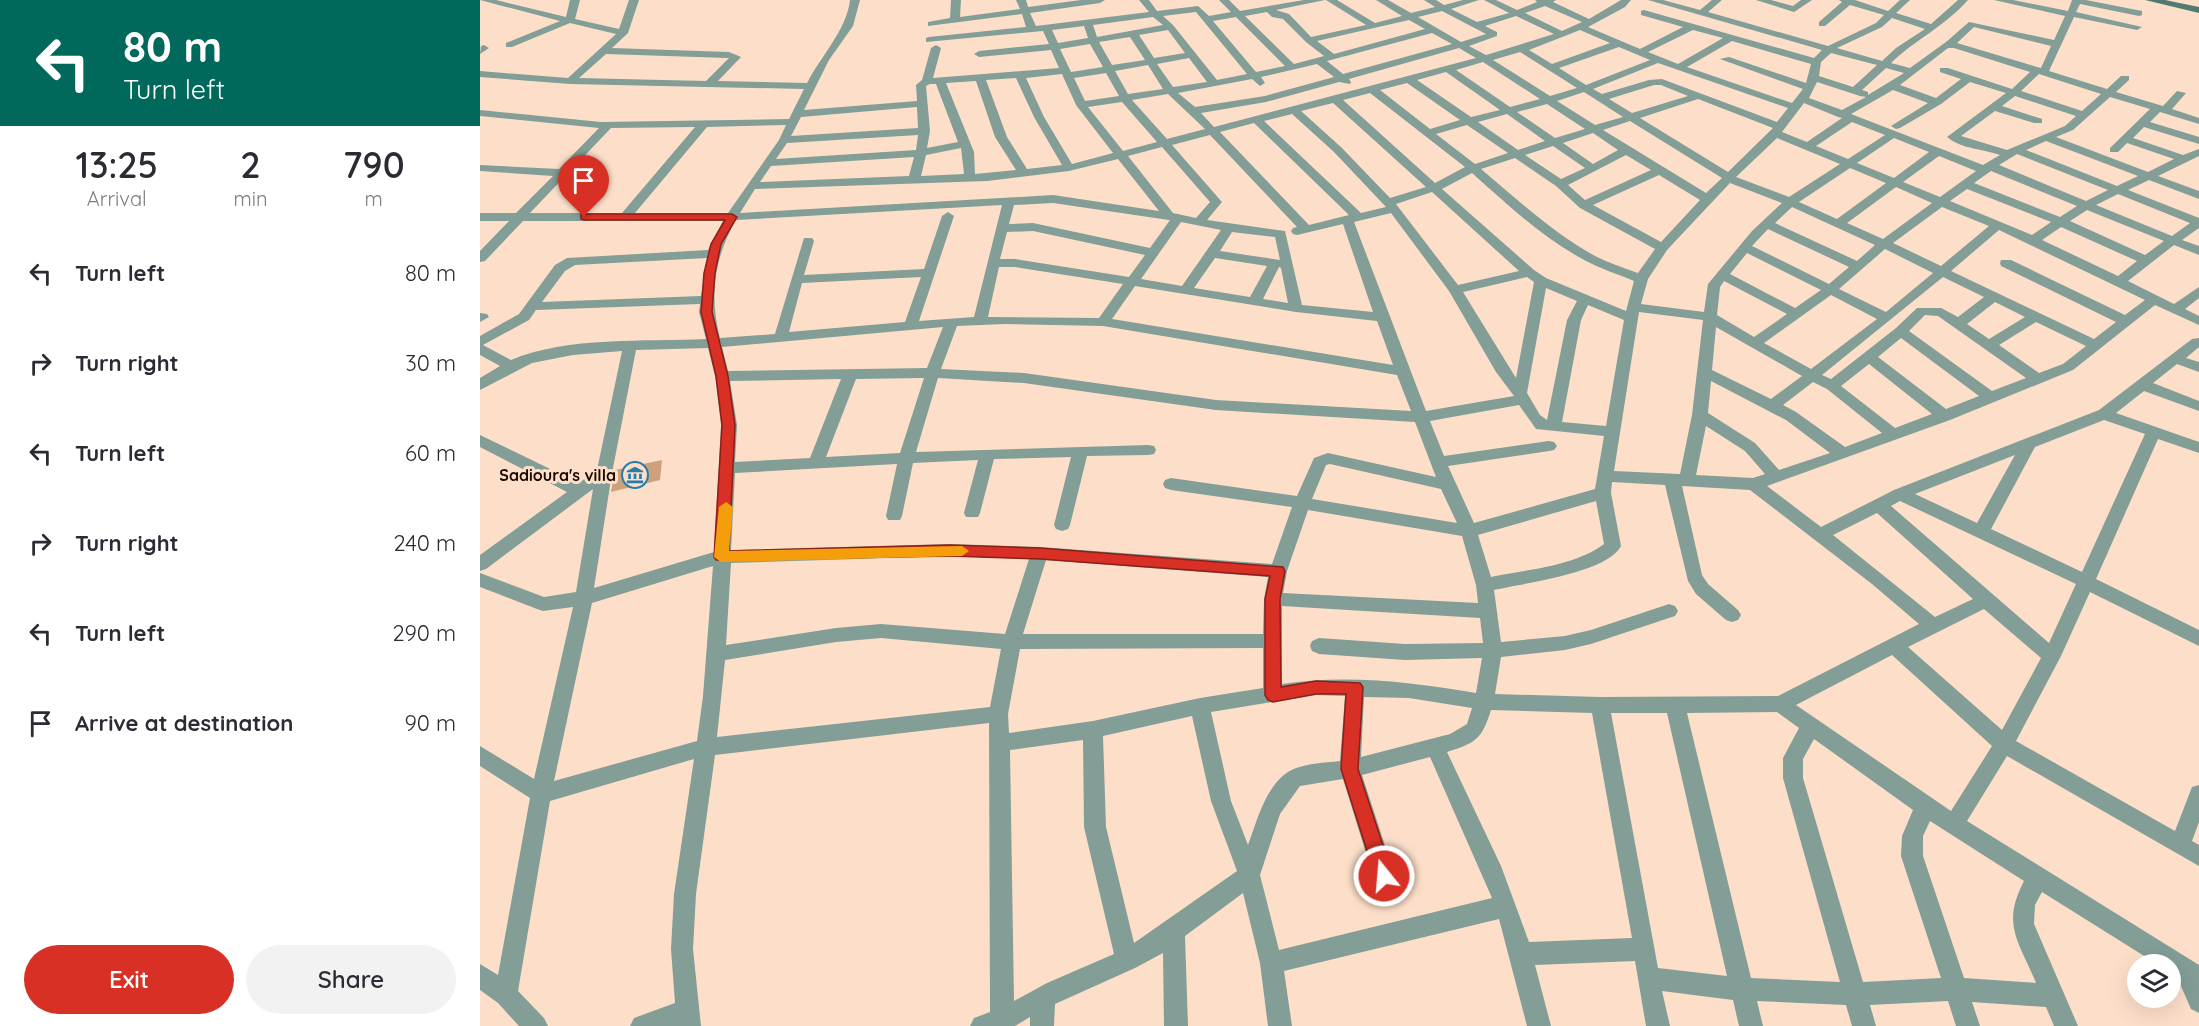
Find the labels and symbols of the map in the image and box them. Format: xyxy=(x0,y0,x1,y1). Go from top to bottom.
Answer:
pin xyxy=(558,155,609,217)
museum icon: Sadioura's villa xyxy=(620,460,650,490)
place label: Sadioura's villa xyxy=(499,465,616,485)
position arrow xyxy=(1352,844,1416,908)

